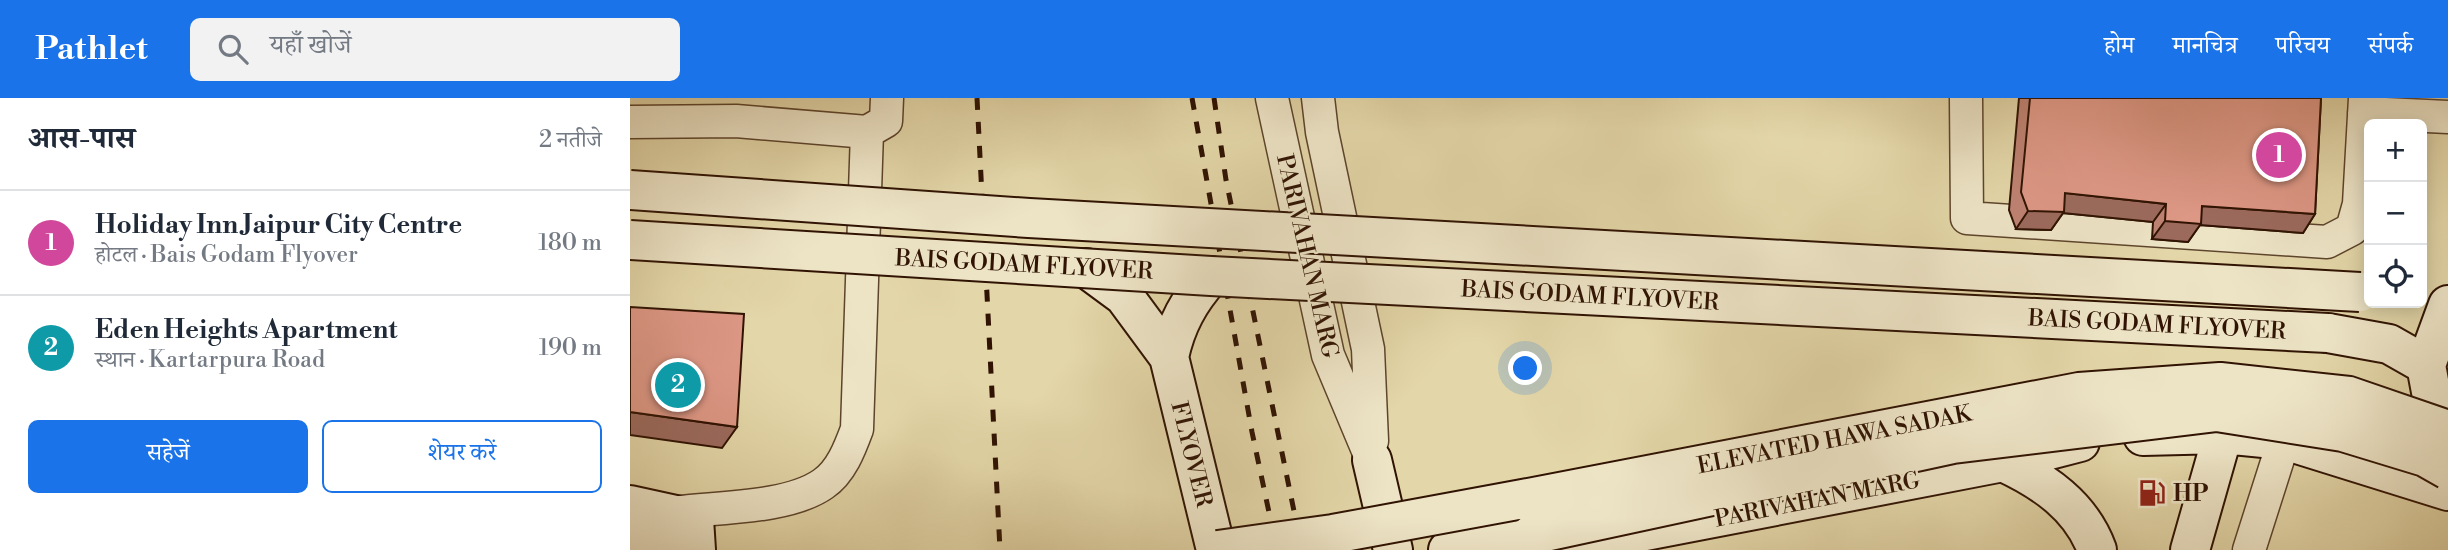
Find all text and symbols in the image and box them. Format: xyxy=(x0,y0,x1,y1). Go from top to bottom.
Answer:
search box xyxy=(190,18,680,81)
text: Pathlet xyxy=(35,29,148,70)
text: यहाँ खोजें xyxy=(270,29,351,61)
icon: search xyxy=(214,30,252,68)
text: होम xyxy=(2104,31,2134,61)
text: मानचित्र xyxy=(2172,31,2238,61)
text: परिचय xyxy=(2276,31,2330,61)
text: संपर्क xyxy=(2368,31,2413,61)
map controls xyxy=(2364,119,2427,308)
button: + xyxy=(2364,119,2427,182)
text: आस-पास xyxy=(28,120,135,158)
text: 2 नतीजे xyxy=(539,126,602,154)
pin: 1 xyxy=(2256,129,2302,181)
street label: PARIVAHAN MARG xyxy=(1270,152,1344,361)
button: − xyxy=(2364,182,2427,245)
text: Holiday Inn Jaipur City Centre xyxy=(95,209,462,241)
text: 1 xyxy=(45,229,57,257)
text: 180 m xyxy=(538,229,602,257)
text: होटल · Bais Godam Flyover xyxy=(95,241,358,269)
street label: BAIS GODAM FLYOVER xyxy=(893,244,1155,286)
button: locate xyxy=(2364,245,2427,308)
street label: BAIS GODAM FLYOVER xyxy=(1459,275,1721,317)
street label: BAIS GODAM FLYOVER xyxy=(2026,304,2288,346)
text: Eden Heights Apartment xyxy=(95,314,398,346)
text: 2 xyxy=(44,334,58,362)
text: 190 m xyxy=(539,334,602,362)
text: स्थान · Kartarpura Road xyxy=(95,346,325,374)
your location xyxy=(1508,351,1542,385)
pin: 2 xyxy=(655,359,701,411)
street label: FLYOVER xyxy=(1164,399,1218,511)
street label: ELEVATED HAWA SADAK xyxy=(1695,399,1976,480)
button: सहेजें xyxy=(28,420,308,493)
button: शेयर करें xyxy=(322,420,602,493)
street label: PARIVAHAN MARG xyxy=(1712,466,1922,534)
fuel station icon: HP xyxy=(2137,478,2167,508)
place label: HP xyxy=(2173,480,2208,508)

